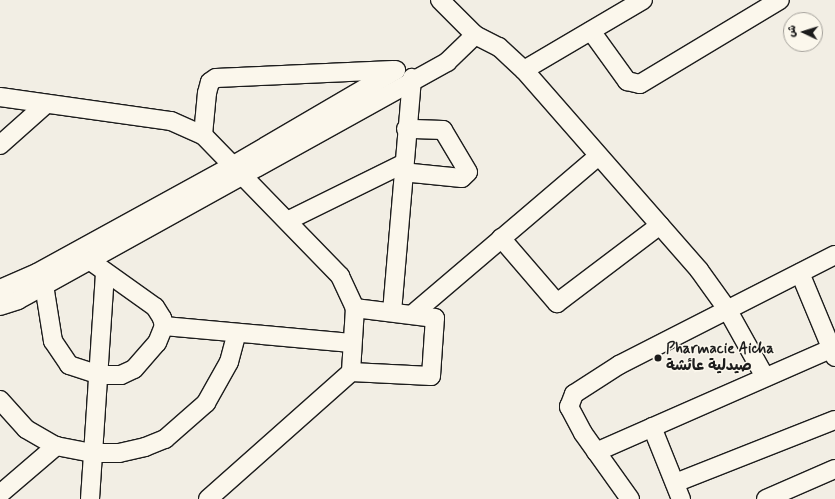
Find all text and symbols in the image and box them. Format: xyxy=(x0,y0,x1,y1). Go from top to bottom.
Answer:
north arrow xyxy=(783,12,823,52)
text: ش xyxy=(785,25,799,38)
place label: Pharmacie Aicha صيدلية عائشة xyxy=(666,340,774,375)
marker: Pharmacie Aicha صيدلية عائشة xyxy=(653,353,663,363)

